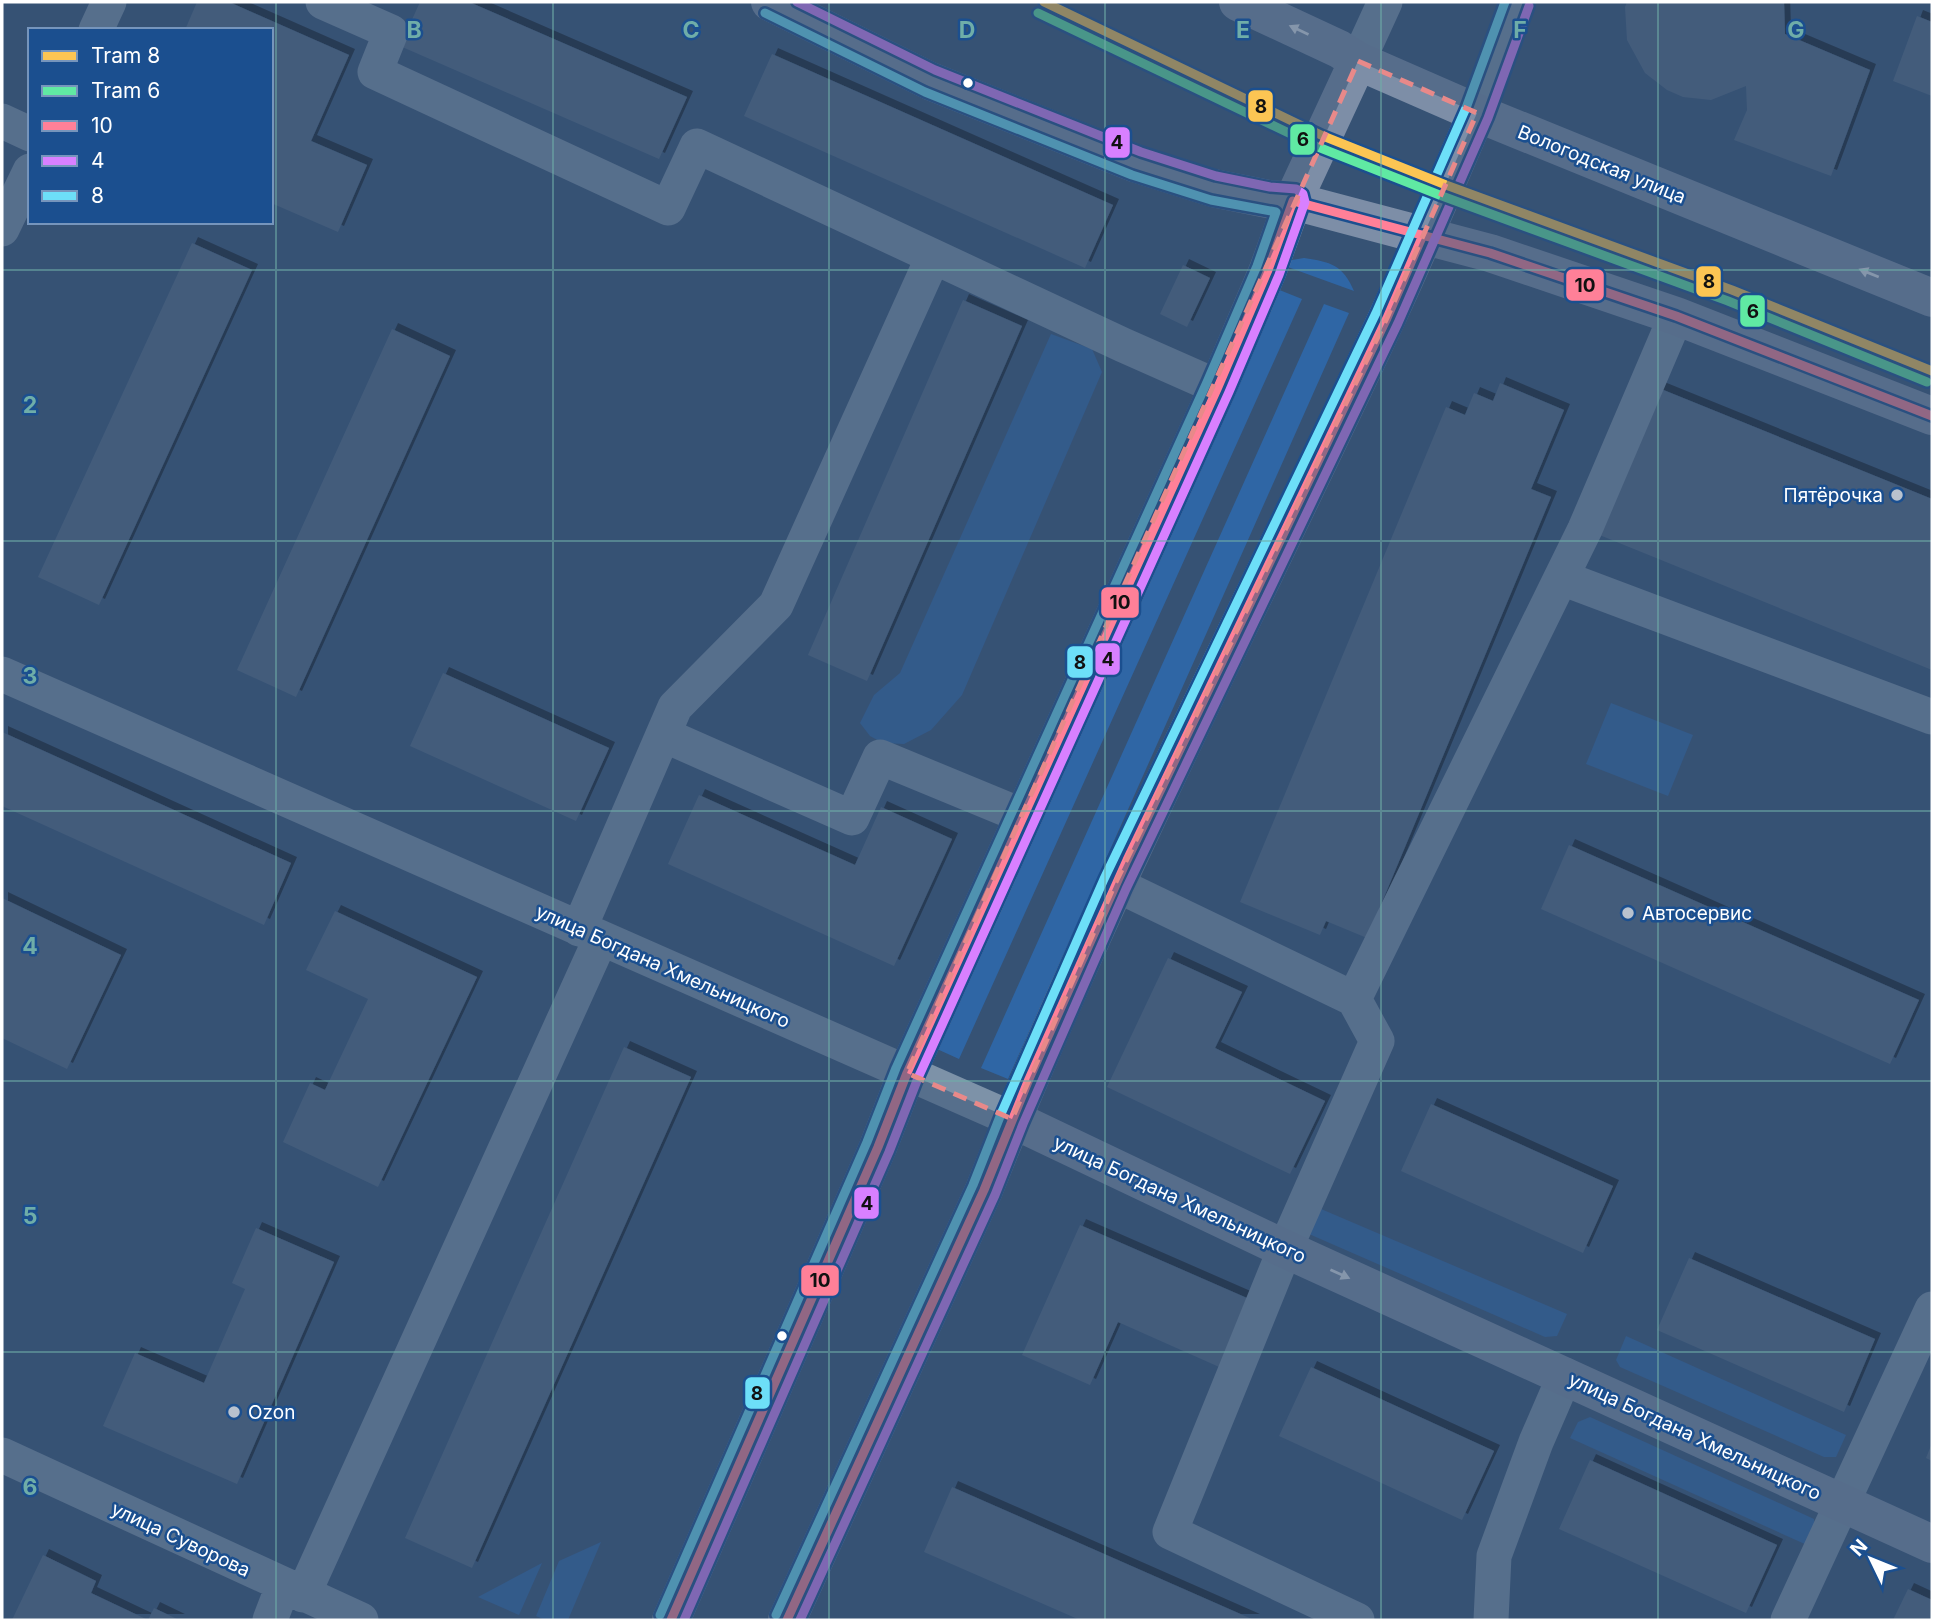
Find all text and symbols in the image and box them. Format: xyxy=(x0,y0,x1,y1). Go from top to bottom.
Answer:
text: B xyxy=(406,16,422,44)
text: C xyxy=(682,16,700,44)
text: D xyxy=(959,16,975,44)
text: E xyxy=(1236,16,1250,44)
text: F xyxy=(1513,16,1527,44)
text: G xyxy=(1787,16,1805,44)
one-way arrow xyxy=(1289,24,1309,36)
legend xyxy=(28,28,273,224)
text: Tram 8 xyxy=(91,43,160,68)
unlabelled marker xyxy=(961,76,975,90)
text: Tram 6 xyxy=(91,78,160,103)
line badge: 8 xyxy=(1247,89,1274,123)
text: 8 xyxy=(1255,95,1267,118)
text: 10 xyxy=(91,113,113,138)
street label: Вологодская улица xyxy=(1514,120,1689,209)
line badge: 6 xyxy=(1289,123,1316,156)
line badge: 4 xyxy=(1104,126,1131,159)
text: 6 xyxy=(1297,128,1309,151)
text: 4 xyxy=(1111,131,1123,154)
text: 4 xyxy=(91,148,105,173)
text: 8 xyxy=(91,183,104,208)
line badge: 8 xyxy=(1695,265,1722,298)
one-way arrow xyxy=(1858,267,1879,278)
line badge: 10 xyxy=(1565,268,1605,302)
text: 8 xyxy=(1703,270,1715,293)
text: 10 xyxy=(1574,274,1596,297)
line badge: 6 xyxy=(1739,294,1766,328)
text: 6 xyxy=(1747,300,1759,323)
text: 2 xyxy=(23,391,37,419)
place label: Пятёрочка xyxy=(1784,484,1883,507)
marker: Пятёрочка xyxy=(1889,487,1905,503)
line badge: 10 xyxy=(1100,586,1140,619)
text: 10 xyxy=(1109,591,1131,614)
line badge: 4 xyxy=(1094,642,1121,676)
line badge: 8 xyxy=(1066,645,1094,679)
text: 4 xyxy=(1102,648,1114,671)
text: 8 xyxy=(1074,651,1086,674)
text: 3 xyxy=(23,662,37,690)
street label: улица Богдана Хмельницкого xyxy=(532,900,793,1033)
place label: Автосервис xyxy=(1642,902,1752,925)
marker: Автосервис xyxy=(1620,905,1636,921)
text: 4 xyxy=(22,932,38,960)
street label: улица Богдана Хмельницкого xyxy=(1050,1131,1310,1268)
line badge: 4 xyxy=(853,1186,880,1220)
text: 4 xyxy=(861,1192,873,1215)
text: 5 xyxy=(23,1202,37,1230)
line badge: 10 xyxy=(800,1264,840,1297)
text: 10 xyxy=(809,1269,831,1292)
one-way arrow xyxy=(1329,1269,1350,1280)
unlabelled marker xyxy=(775,1329,789,1343)
street label: улица Богдана Хмельницкого xyxy=(1565,1368,1825,1505)
line badge: 8 xyxy=(744,1376,771,1410)
text: 8 xyxy=(751,1382,763,1405)
place label: Ozon xyxy=(248,1401,295,1424)
marker: Ozon xyxy=(226,1404,242,1420)
text: 6 xyxy=(23,1473,37,1501)
street label: улица Суворова xyxy=(108,1497,254,1582)
north arrow xyxy=(1836,1524,1906,1594)
text: N xyxy=(1846,1535,1872,1561)

